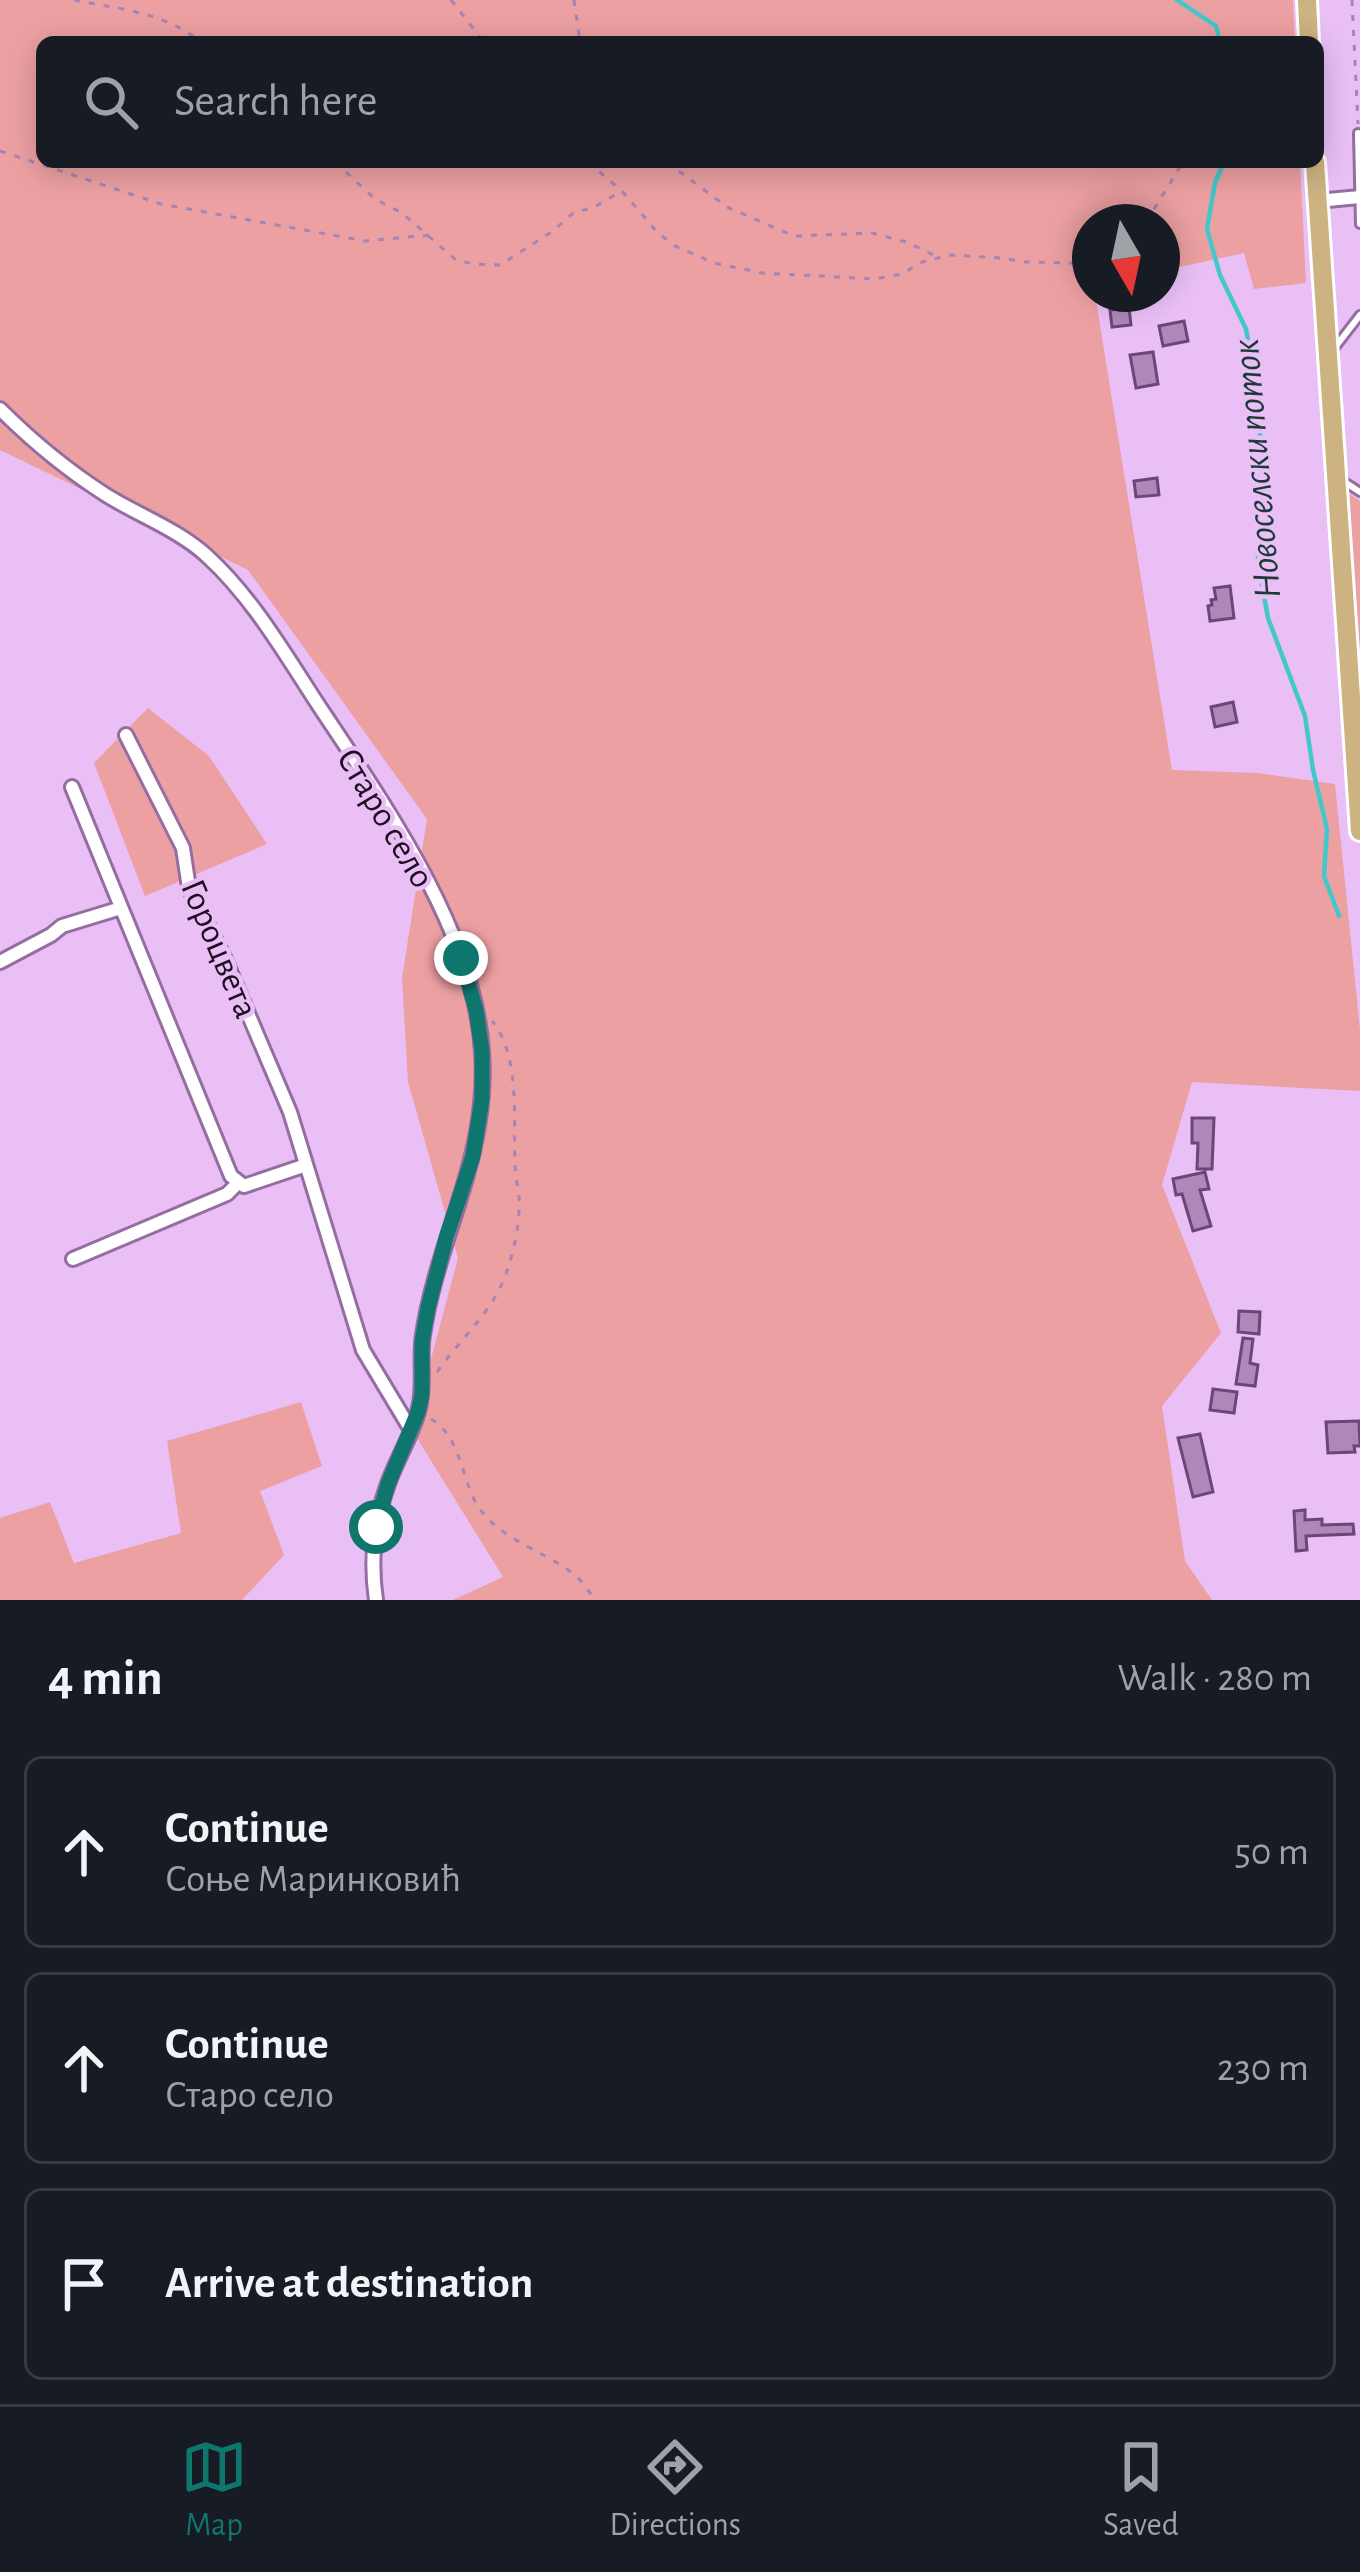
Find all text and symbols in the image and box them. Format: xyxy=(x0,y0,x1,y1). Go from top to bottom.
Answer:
search box xyxy=(36,36,1324,168)
icon: search xyxy=(78,69,144,135)
text: Search here xyxy=(174,79,377,124)
north arrow xyxy=(1072,204,1180,312)
water label: Новоселски поток xyxy=(1227,337,1288,600)
street label: Старо село xyxy=(330,742,441,894)
street label: Гороцвета xyxy=(174,874,264,1023)
route end xyxy=(434,931,488,985)
route start xyxy=(349,1500,403,1554)
text: 4 min xyxy=(48,1653,163,1704)
text: Walk · 280 m xyxy=(1118,1659,1312,1698)
text: Continue xyxy=(165,1806,329,1851)
icon: ahead xyxy=(51,1819,117,1885)
text: 50 m xyxy=(1234,1833,1309,1872)
text: Соње Маринковић xyxy=(165,1860,461,1899)
text: Continue xyxy=(165,2022,329,2067)
icon: ahead xyxy=(51,2035,117,2101)
text: 230 m xyxy=(1217,2049,1309,2088)
text: Старо село xyxy=(165,2076,334,2115)
icon: arrive xyxy=(51,2251,117,2317)
text: Arrive at destination xyxy=(165,2261,533,2306)
tab: Map xyxy=(181,2434,247,2546)
tab: Directions xyxy=(609,2434,741,2546)
tab: Saved xyxy=(1103,2434,1179,2546)

